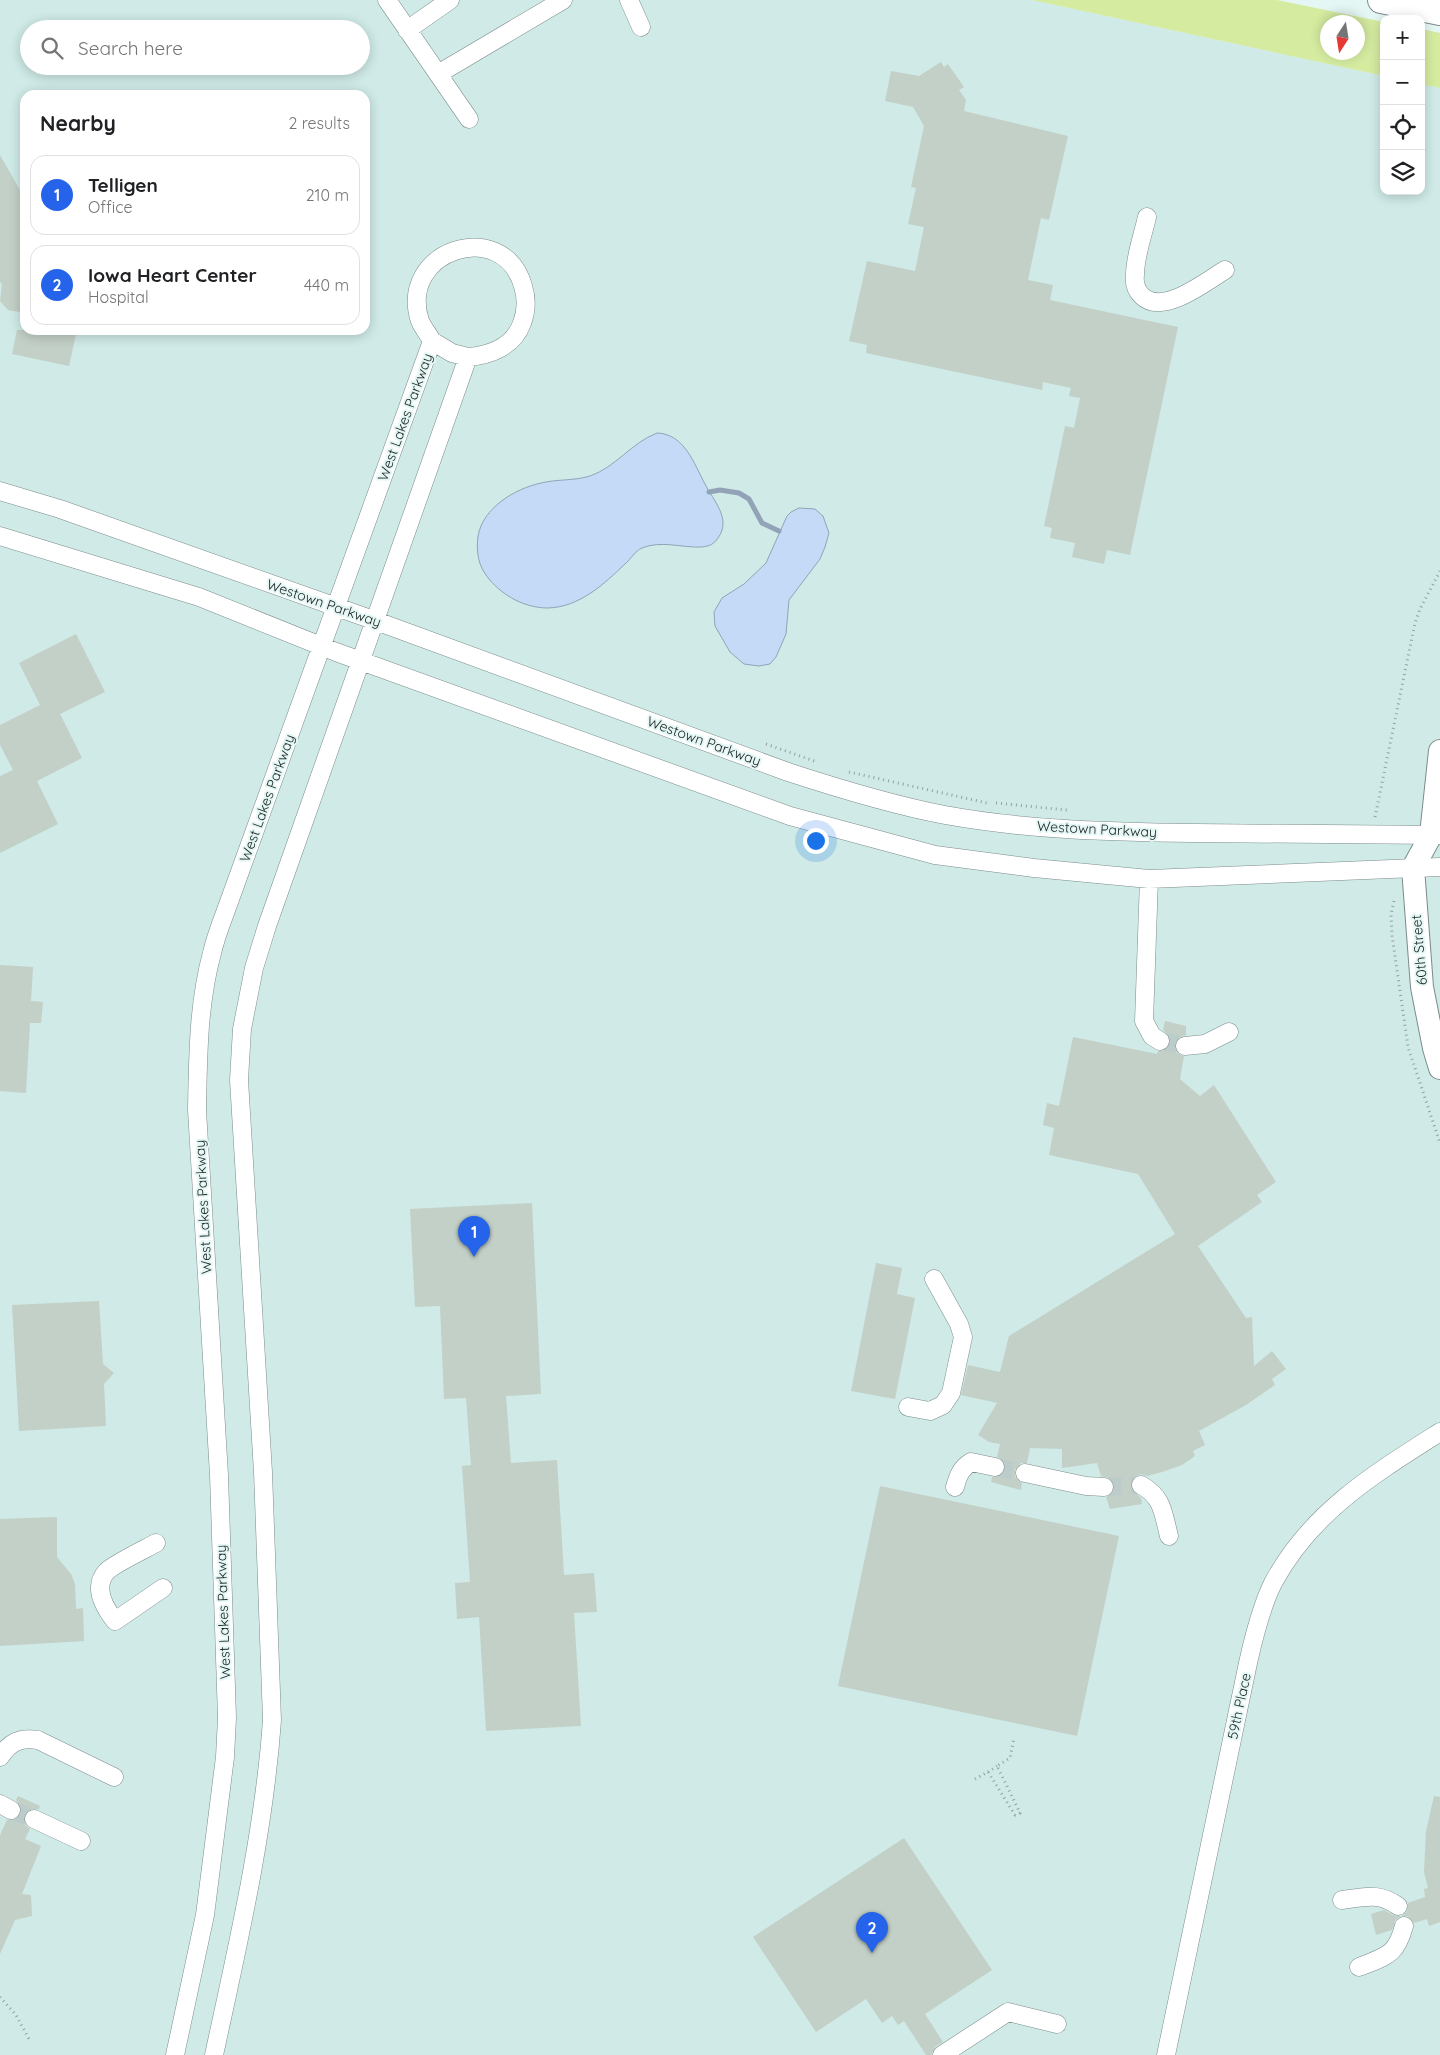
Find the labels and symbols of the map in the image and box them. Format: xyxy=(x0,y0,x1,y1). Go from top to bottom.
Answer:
north arrow xyxy=(1320,15,1365,60)
street label: West Lakes Parkway xyxy=(374,351,436,483)
street label: Westown Parkway xyxy=(264,575,384,631)
street label: Westown Parkway xyxy=(645,712,763,770)
street label: West Lakes Parkway xyxy=(236,732,298,864)
street label: Westown Parkway xyxy=(1037,817,1157,841)
your location xyxy=(803,828,829,854)
street label: 60th Street xyxy=(1407,914,1431,986)
street label: West Lakes Parkway xyxy=(190,1139,216,1275)
pin: 1 xyxy=(458,1216,490,1257)
street label: West Lakes Parkway xyxy=(212,1545,234,1679)
street label: 59th Place xyxy=(1223,1671,1255,1741)
pin: 2 xyxy=(856,1912,888,1953)

